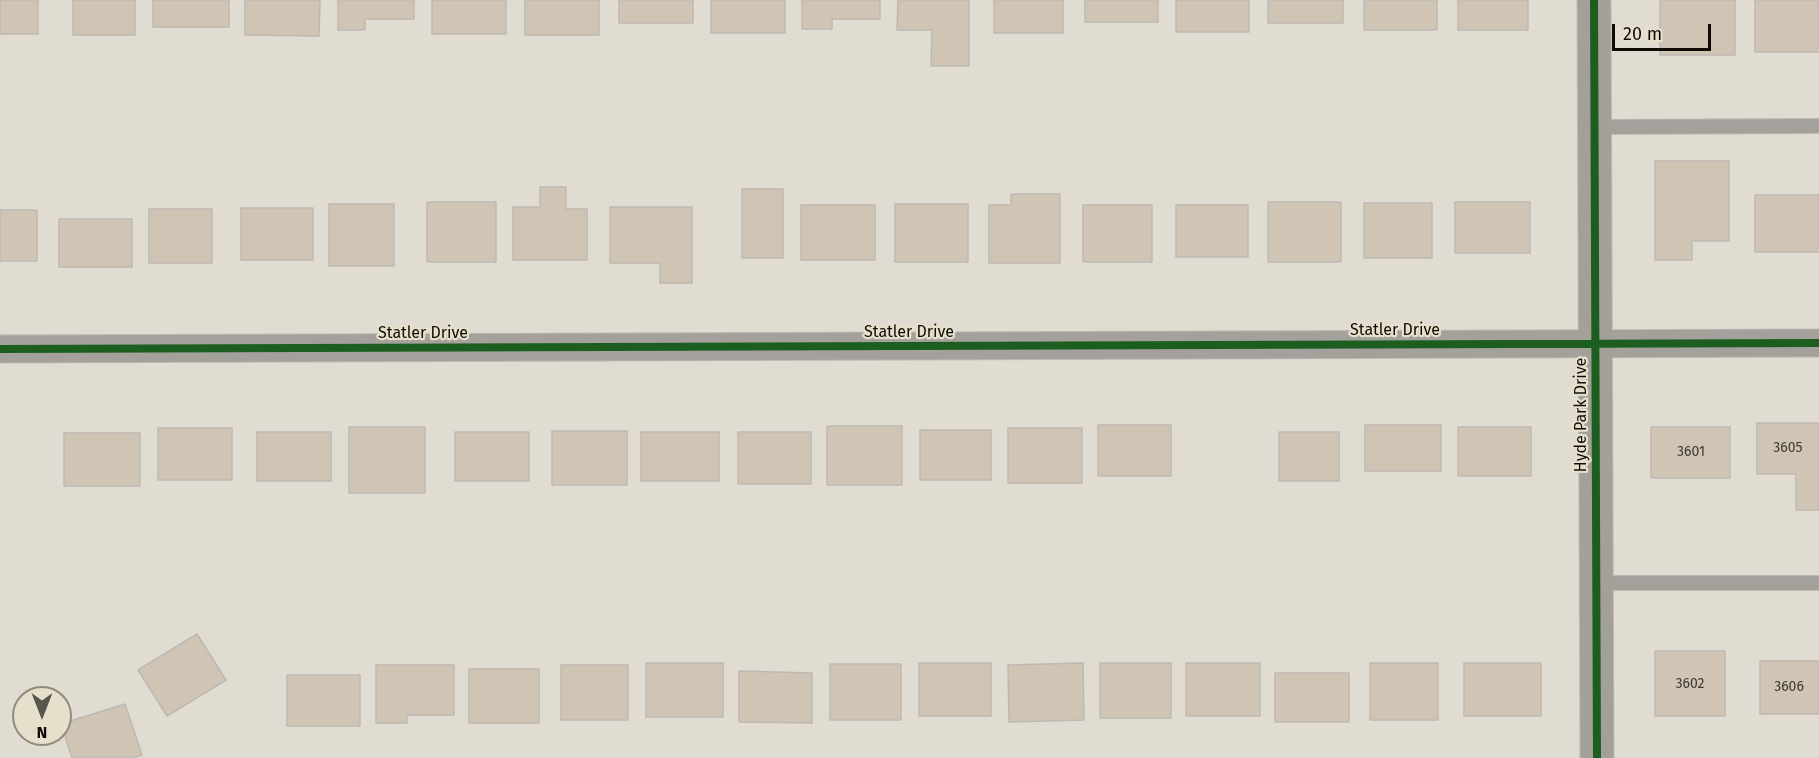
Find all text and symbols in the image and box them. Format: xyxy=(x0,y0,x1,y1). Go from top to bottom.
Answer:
scale bar xyxy=(1615,12,1714,50)
text: 20 m xyxy=(1623,23,1662,45)
street label: Statler Drive xyxy=(1350,321,1440,341)
street label: Statler Drive xyxy=(864,323,954,343)
street label: Statler Drive xyxy=(378,324,468,344)
street label: Hyde Park Drive xyxy=(1572,358,1592,472)
house number: 3605 xyxy=(1773,440,1803,456)
house number: 3601 xyxy=(1677,444,1705,460)
house number: 3602 xyxy=(1675,676,1705,692)
house number: 3606 xyxy=(1774,679,1804,695)
north arrow xyxy=(12,686,72,746)
text: N xyxy=(37,723,47,742)

